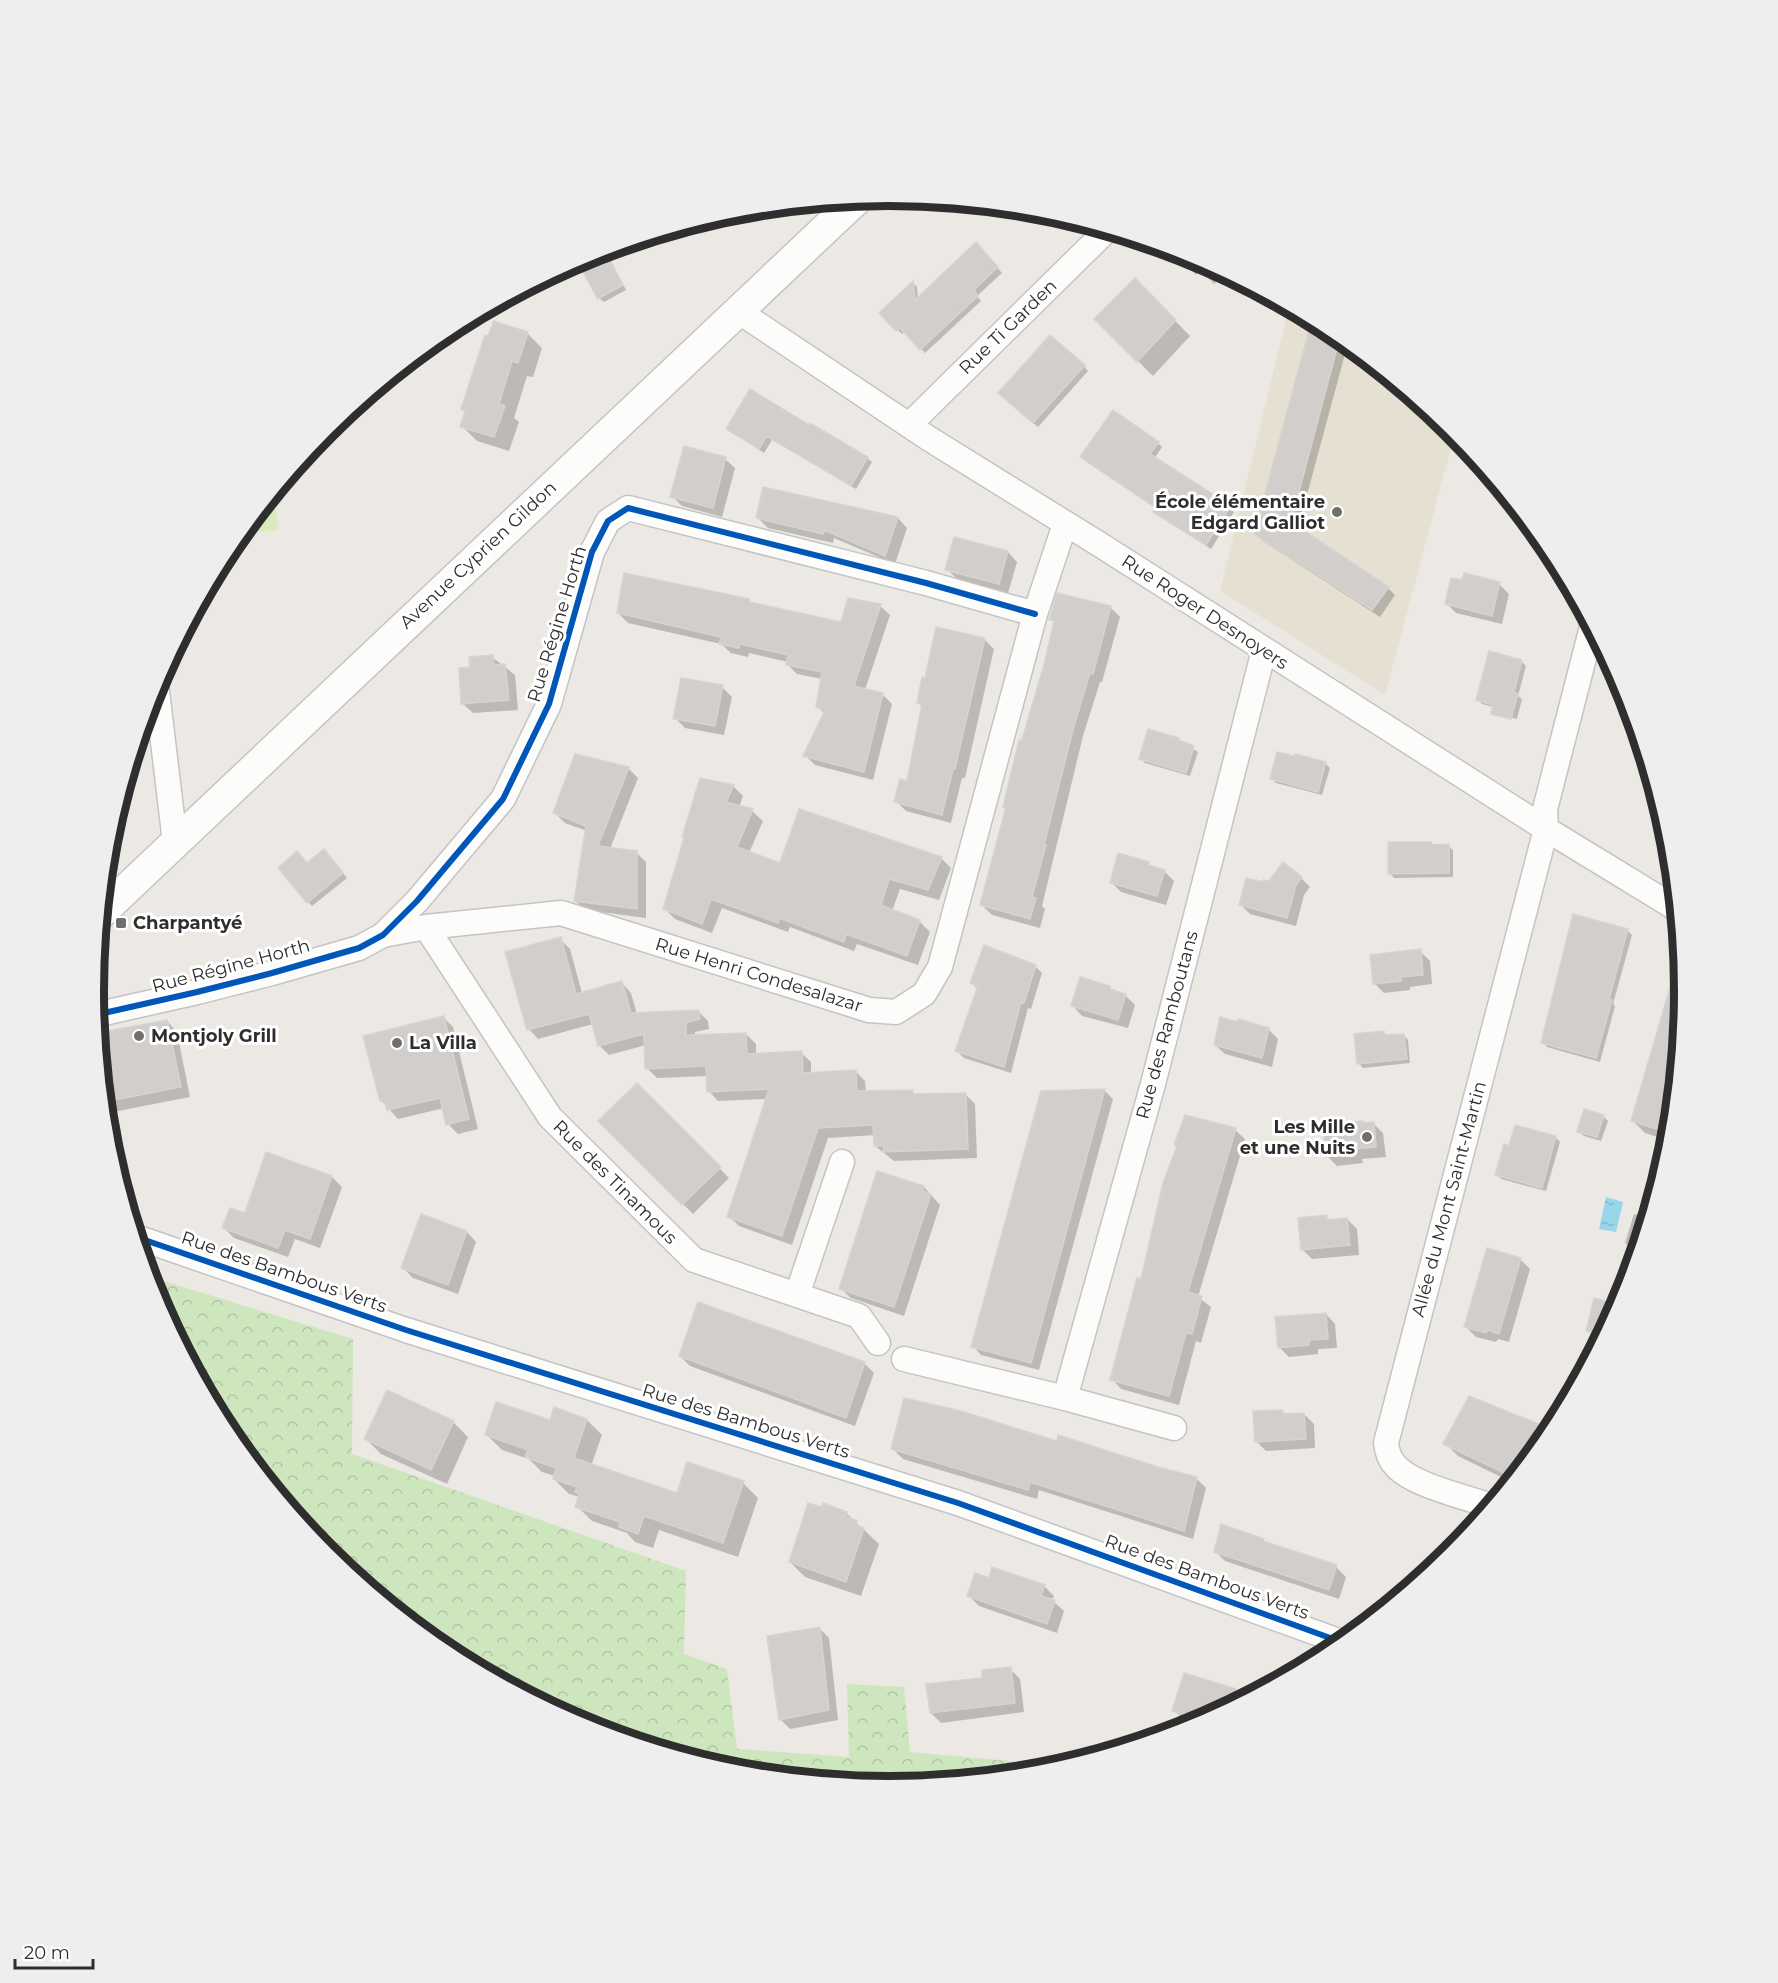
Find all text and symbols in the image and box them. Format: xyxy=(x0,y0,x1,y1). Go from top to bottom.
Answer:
street label: Rue Ti Garden xyxy=(955,275,1061,379)
street label: Avenue Cyprien Gildon xyxy=(395,477,561,633)
place label: École élémentaire Edgard Galliot xyxy=(1155,491,1325,534)
marker: École élémentaire Edgard Galliot xyxy=(1330,505,1344,519)
street label: Rue Régine Horth xyxy=(523,543,591,705)
street label: Rue Roger Desnoyers xyxy=(1118,550,1293,674)
place label: Charpantyé xyxy=(133,912,242,934)
marker: Charpantyé xyxy=(114,916,128,930)
street label: Rue des Ramboutans xyxy=(1131,928,1203,1122)
street label: Rue Henri Condesalazar xyxy=(653,933,865,1017)
street label: Rue Régine Horth xyxy=(150,934,312,998)
place label: Montjoly Grill xyxy=(151,1025,277,1047)
marker: Montjoly Grill xyxy=(132,1029,146,1043)
place label: La Villa xyxy=(409,1032,477,1054)
marker: La Villa xyxy=(390,1036,404,1050)
street label: Allée du Mont Saint-Martin xyxy=(1407,1079,1491,1319)
street label: Rue des Tinamous xyxy=(548,1115,682,1249)
place label: Les Mille et une Nuits xyxy=(1240,1116,1355,1159)
marker: Les Mille et une Nuits xyxy=(1360,1130,1374,1144)
street label: Rue des Bambous Verts xyxy=(178,1226,390,1318)
street label: Rue des Bambous Verts xyxy=(640,1379,853,1463)
street label: Rue des Bambous Verts xyxy=(1102,1530,1312,1624)
scale bar xyxy=(15,1932,93,1970)
text: 20 m xyxy=(24,1942,70,1964)

